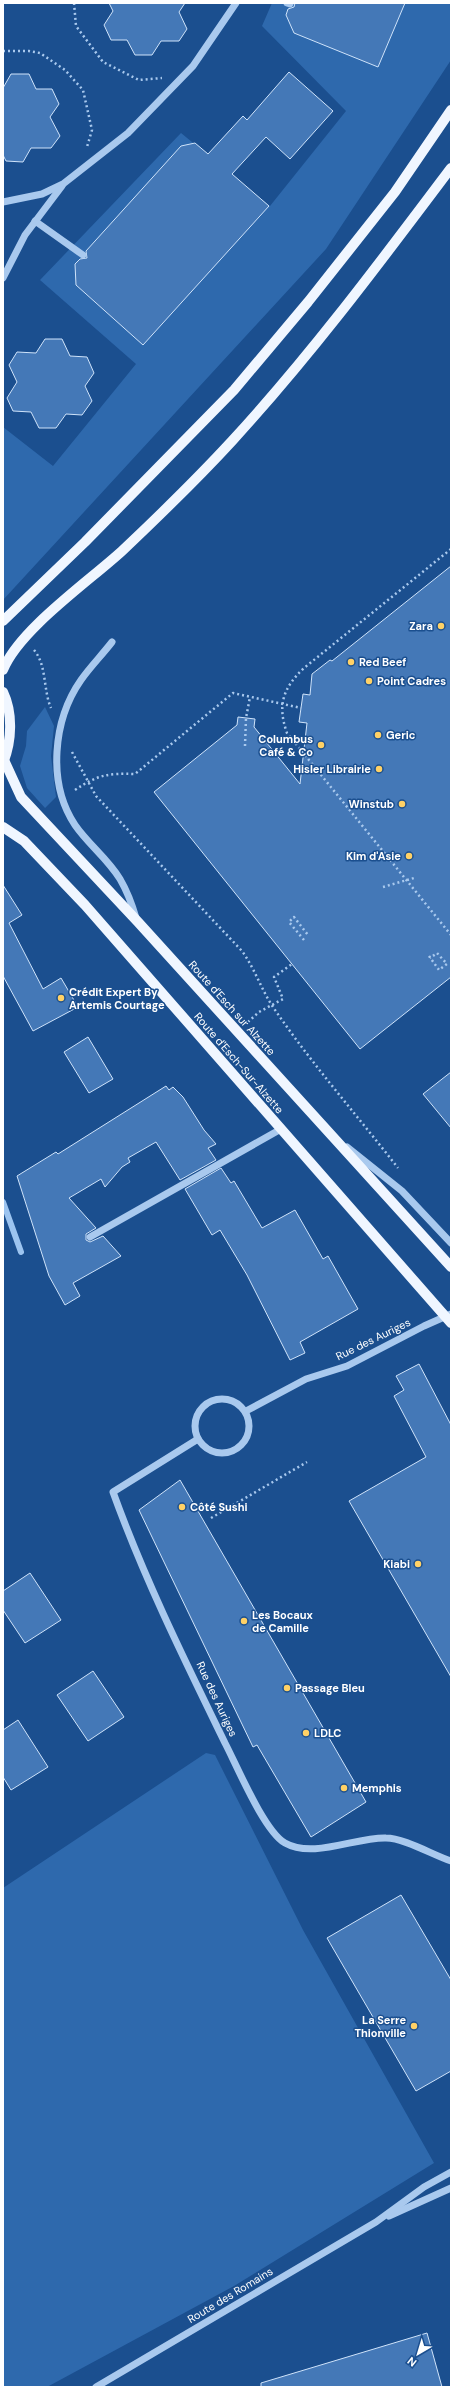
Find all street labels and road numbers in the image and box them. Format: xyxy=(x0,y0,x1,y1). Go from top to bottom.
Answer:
street label: Route d'Esch sur Alzette xyxy=(186,958,278,1058)
street label: Route d'Esch-Sur-Alzette xyxy=(191,1010,287,1116)
street label: Rue des Auriges xyxy=(333,1315,413,1363)
street label: Rue des Auriges xyxy=(193,1659,241,1739)
street label: Route des Romains xyxy=(185,2264,275,2326)

